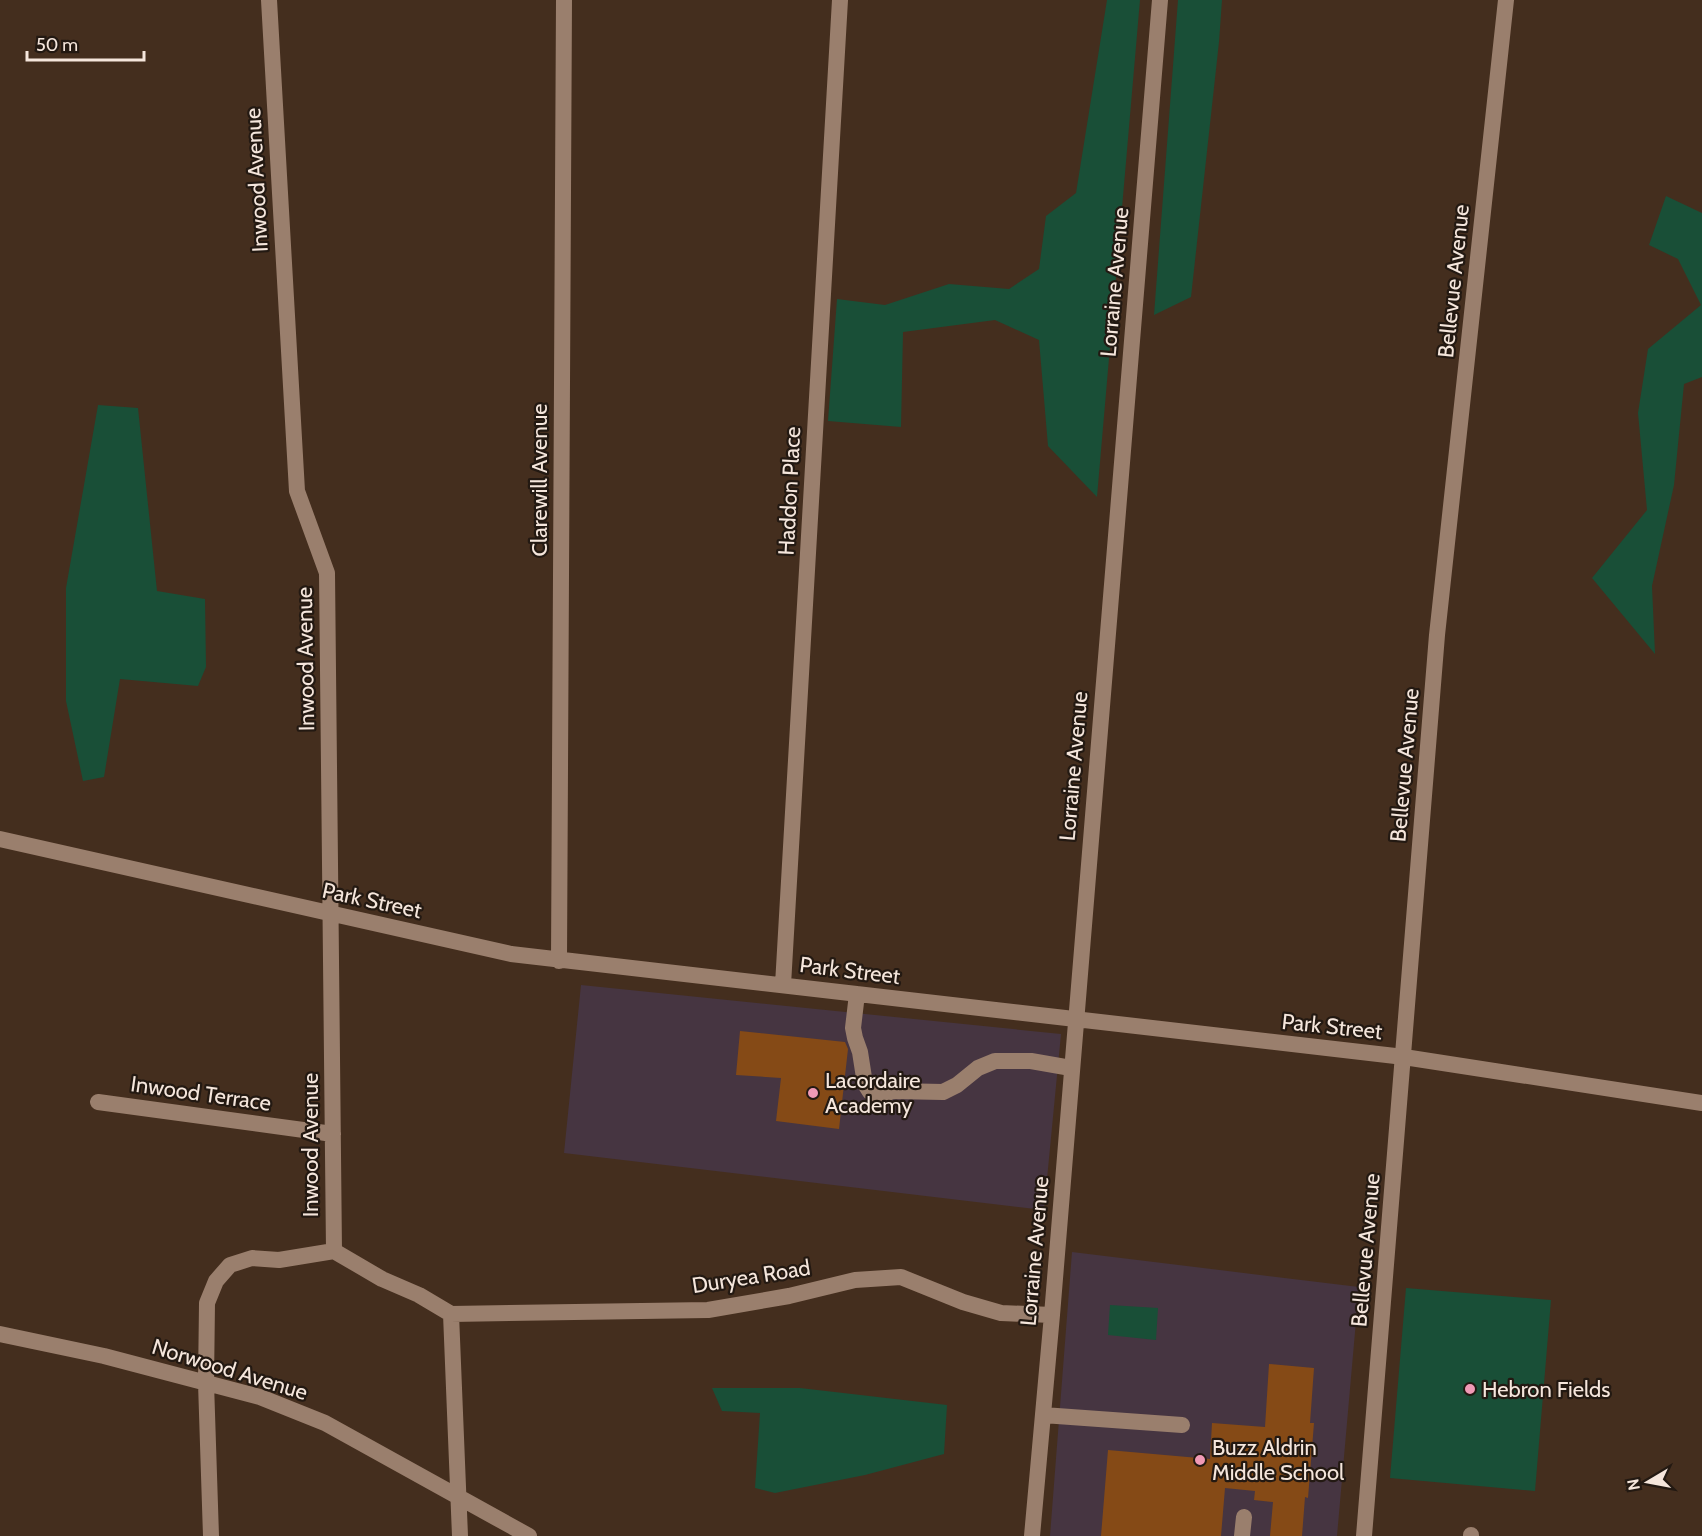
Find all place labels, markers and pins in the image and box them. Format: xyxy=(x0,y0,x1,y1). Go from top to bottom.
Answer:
place label: Lacordaire Academy xyxy=(825,1067,921,1119)
marker: Lacordaire Academy xyxy=(806,1086,820,1100)
place label: Hebron Fields xyxy=(1482,1376,1610,1403)
marker: Hebron Fields xyxy=(1463,1382,1477,1396)
place label: Buzz Aldrin Middle School xyxy=(1212,1434,1345,1486)
marker: Buzz Aldrin Middle School xyxy=(1193,1453,1207,1467)

